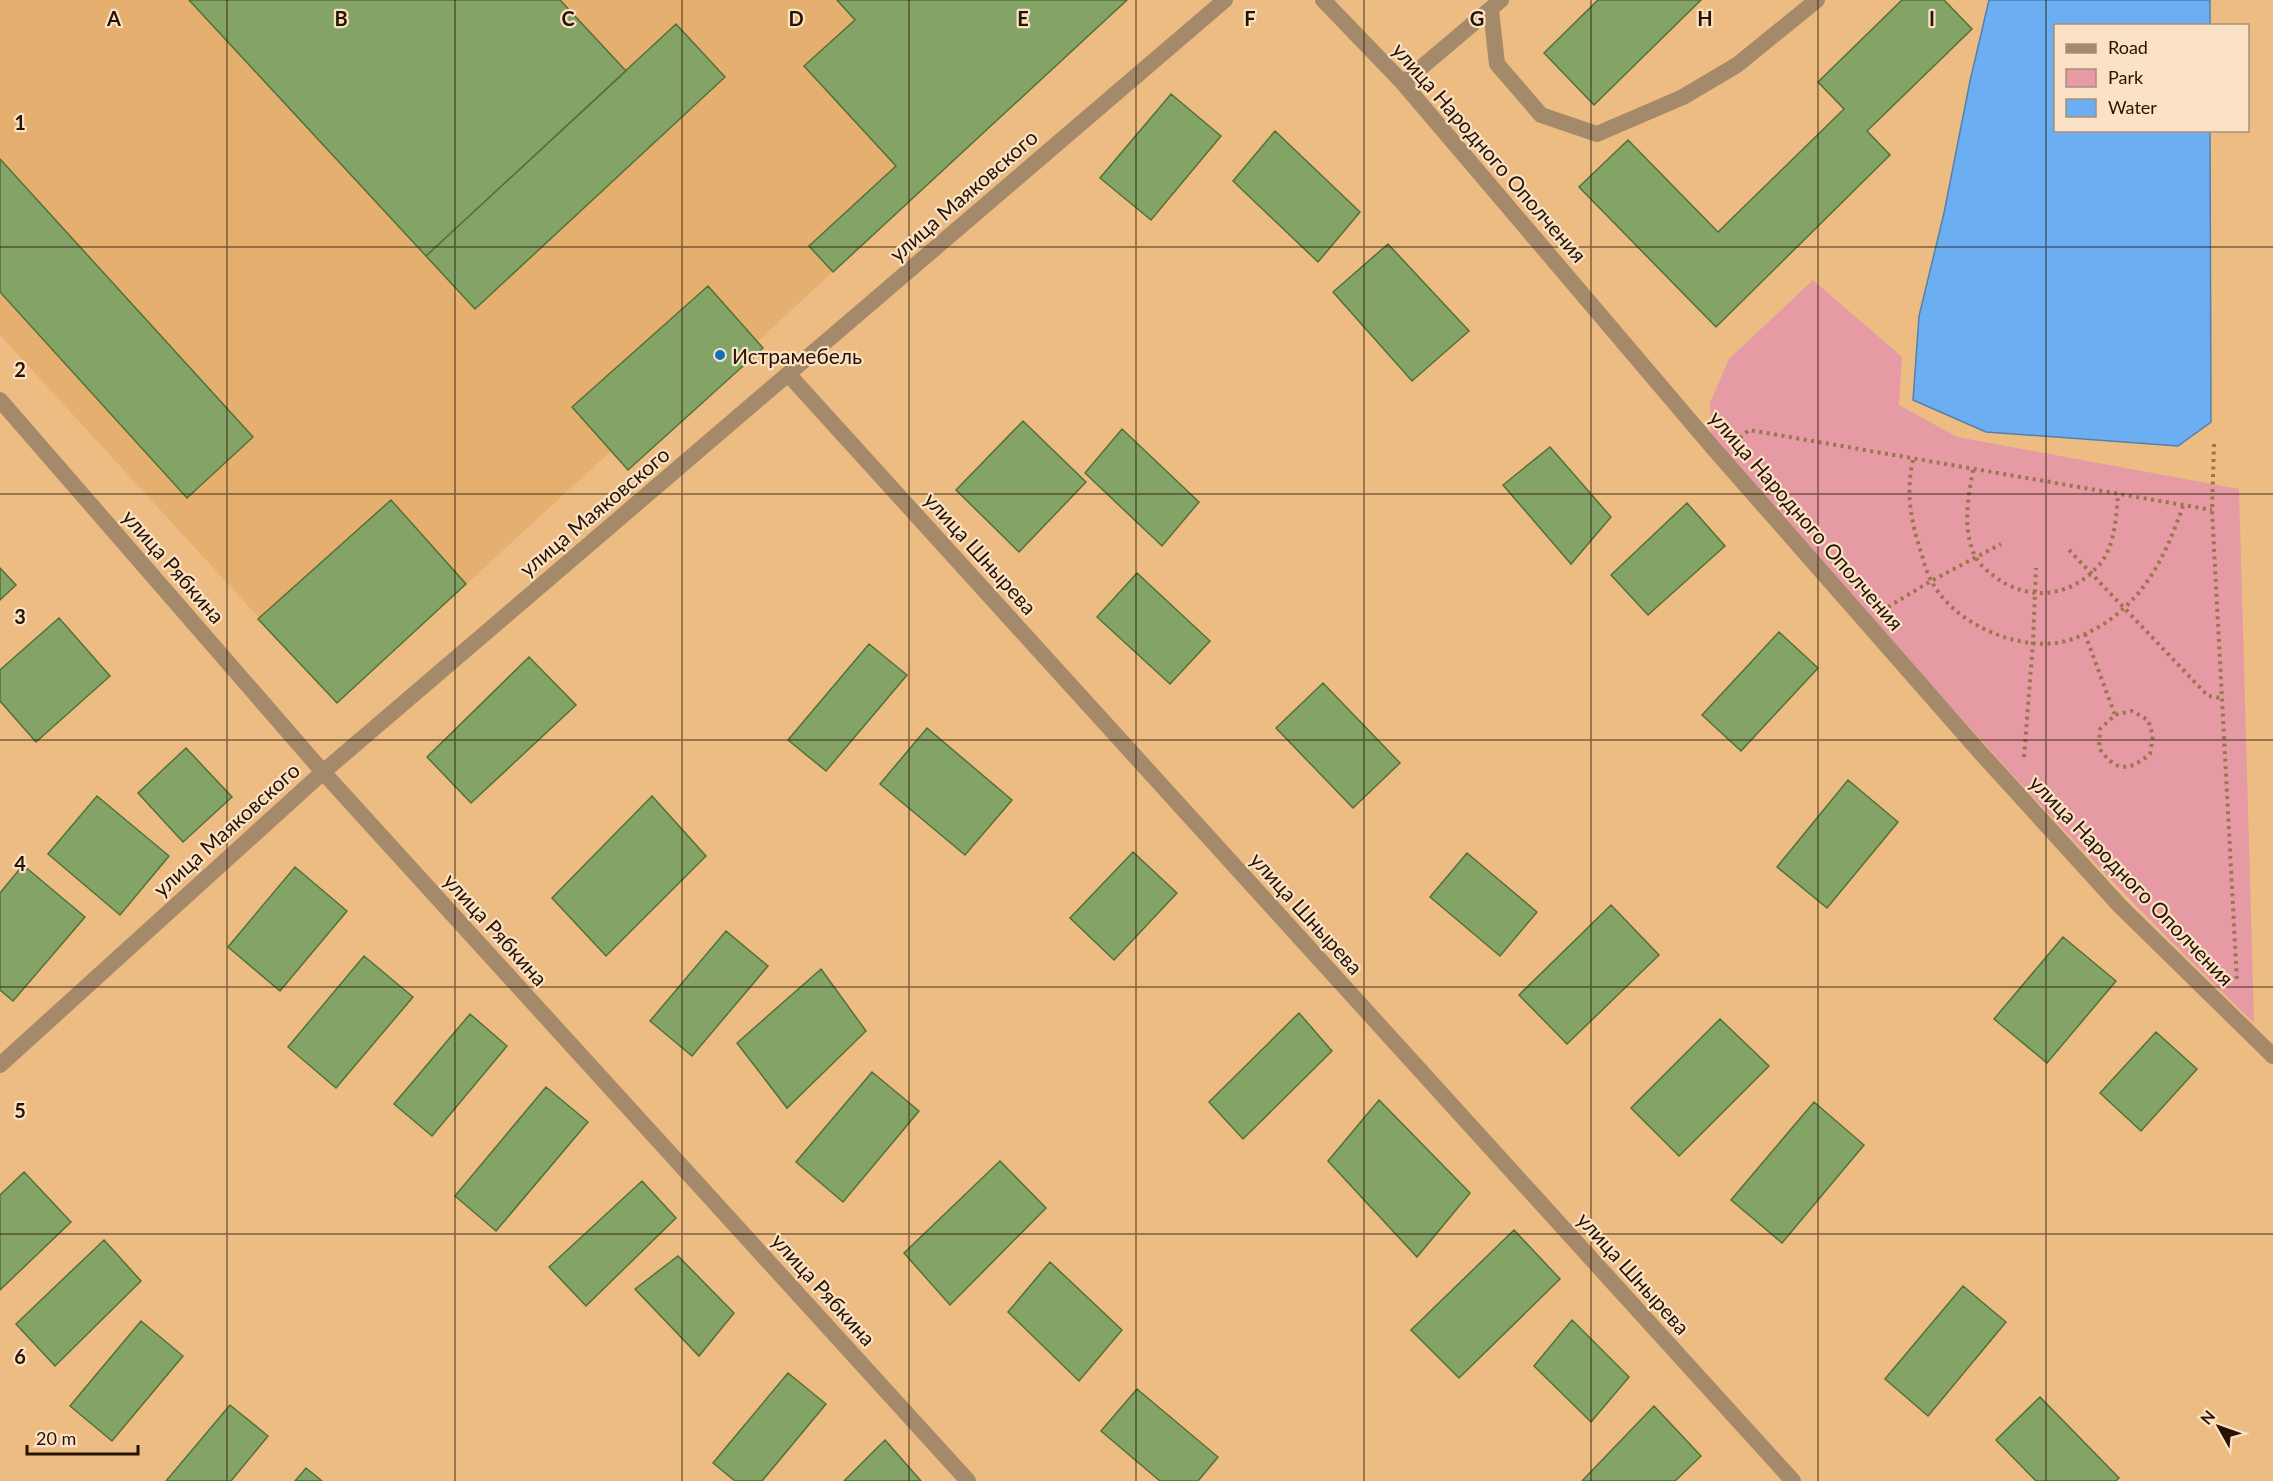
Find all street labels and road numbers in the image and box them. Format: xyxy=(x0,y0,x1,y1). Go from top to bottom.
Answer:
street label: улица Народного Ополчения xyxy=(1388,37,1592,267)
street label: улица Маяковского xyxy=(884,124,1042,266)
street label: улица Народного Ополчения xyxy=(1705,405,1909,635)
street label: улица Маяковского xyxy=(514,441,674,581)
street label: улица Шнырева xyxy=(920,487,1042,619)
street label: улица Рябкина xyxy=(118,504,230,628)
street label: улица Маяковского xyxy=(148,757,304,901)
street label: улица Народного Ополчения xyxy=(2025,770,2239,990)
street label: улица Шнырева xyxy=(1246,847,1368,979)
street label: улица Рябкина xyxy=(439,868,553,990)
street label: улица Шнырева xyxy=(1573,1207,1695,1339)
street label: улица Рябкина xyxy=(767,1228,881,1350)

